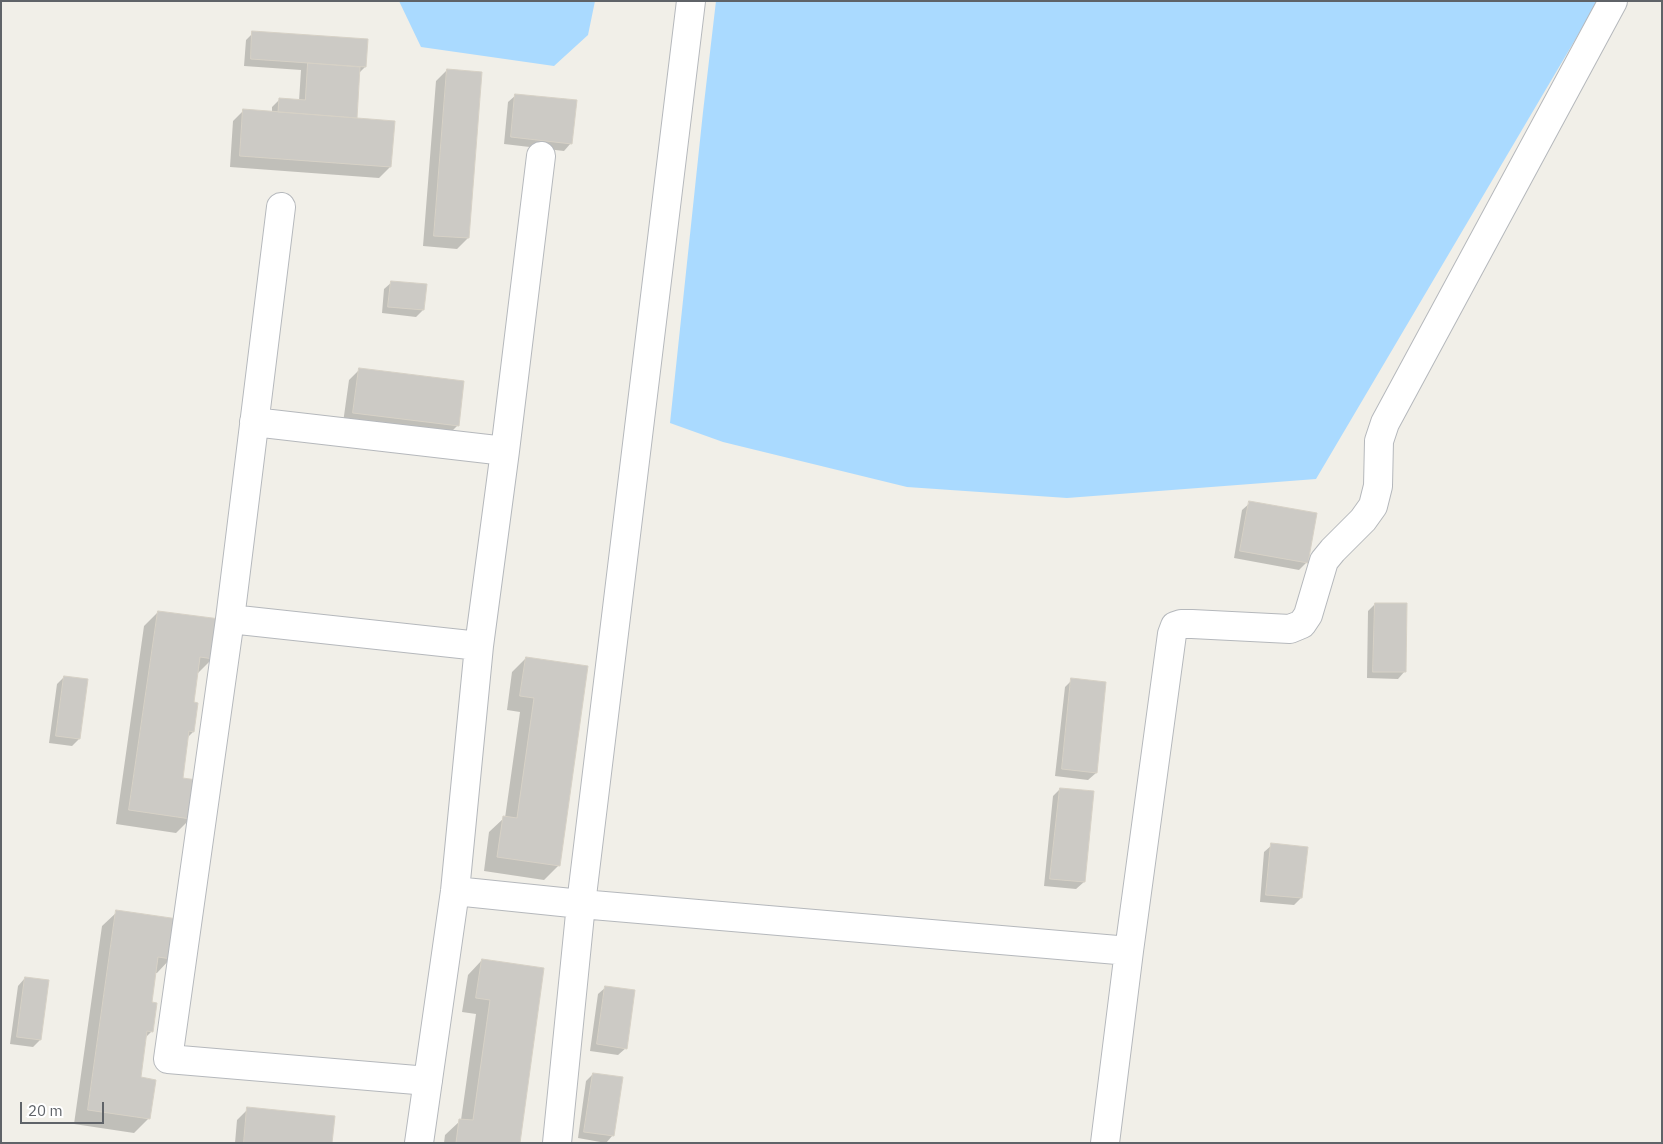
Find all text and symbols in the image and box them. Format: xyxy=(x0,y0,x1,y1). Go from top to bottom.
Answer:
scale bar xyxy=(22,1092,106,1124)
text: 20 m xyxy=(28,1101,63,1120)

